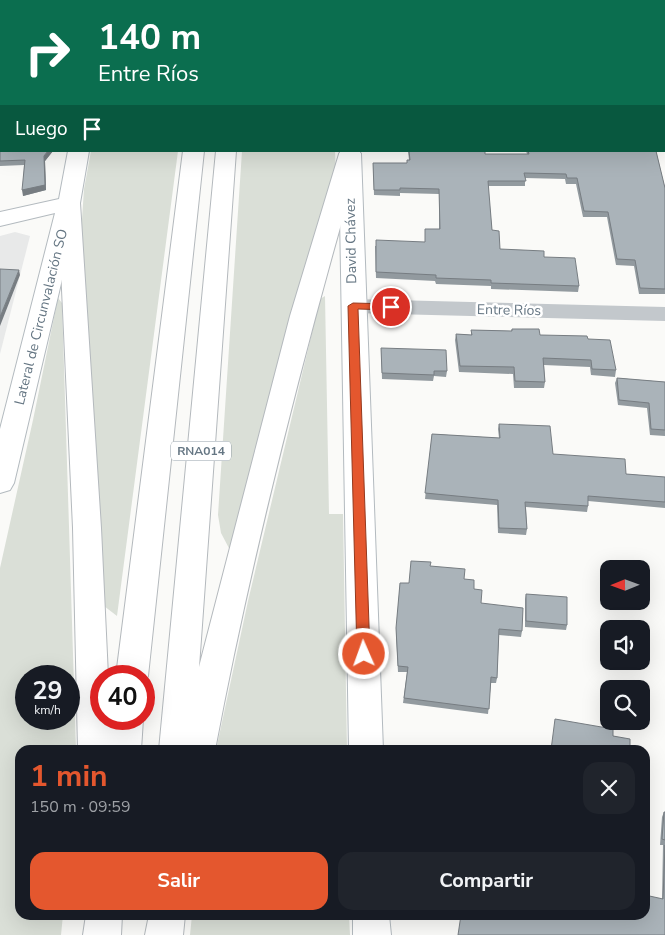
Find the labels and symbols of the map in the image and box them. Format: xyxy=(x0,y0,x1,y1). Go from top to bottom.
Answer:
street label: David Chávez xyxy=(341,197,361,284)
street label: Lateral de Circunvalación SO xyxy=(10,227,72,407)
pin xyxy=(370,286,412,328)
street label: Entre Ríos xyxy=(477,300,541,320)
road number: RNA014 xyxy=(171,442,231,461)
north arrow xyxy=(600,560,650,610)
position arrow xyxy=(337,627,389,679)
speed limit sign: 40 xyxy=(90,665,155,730)

